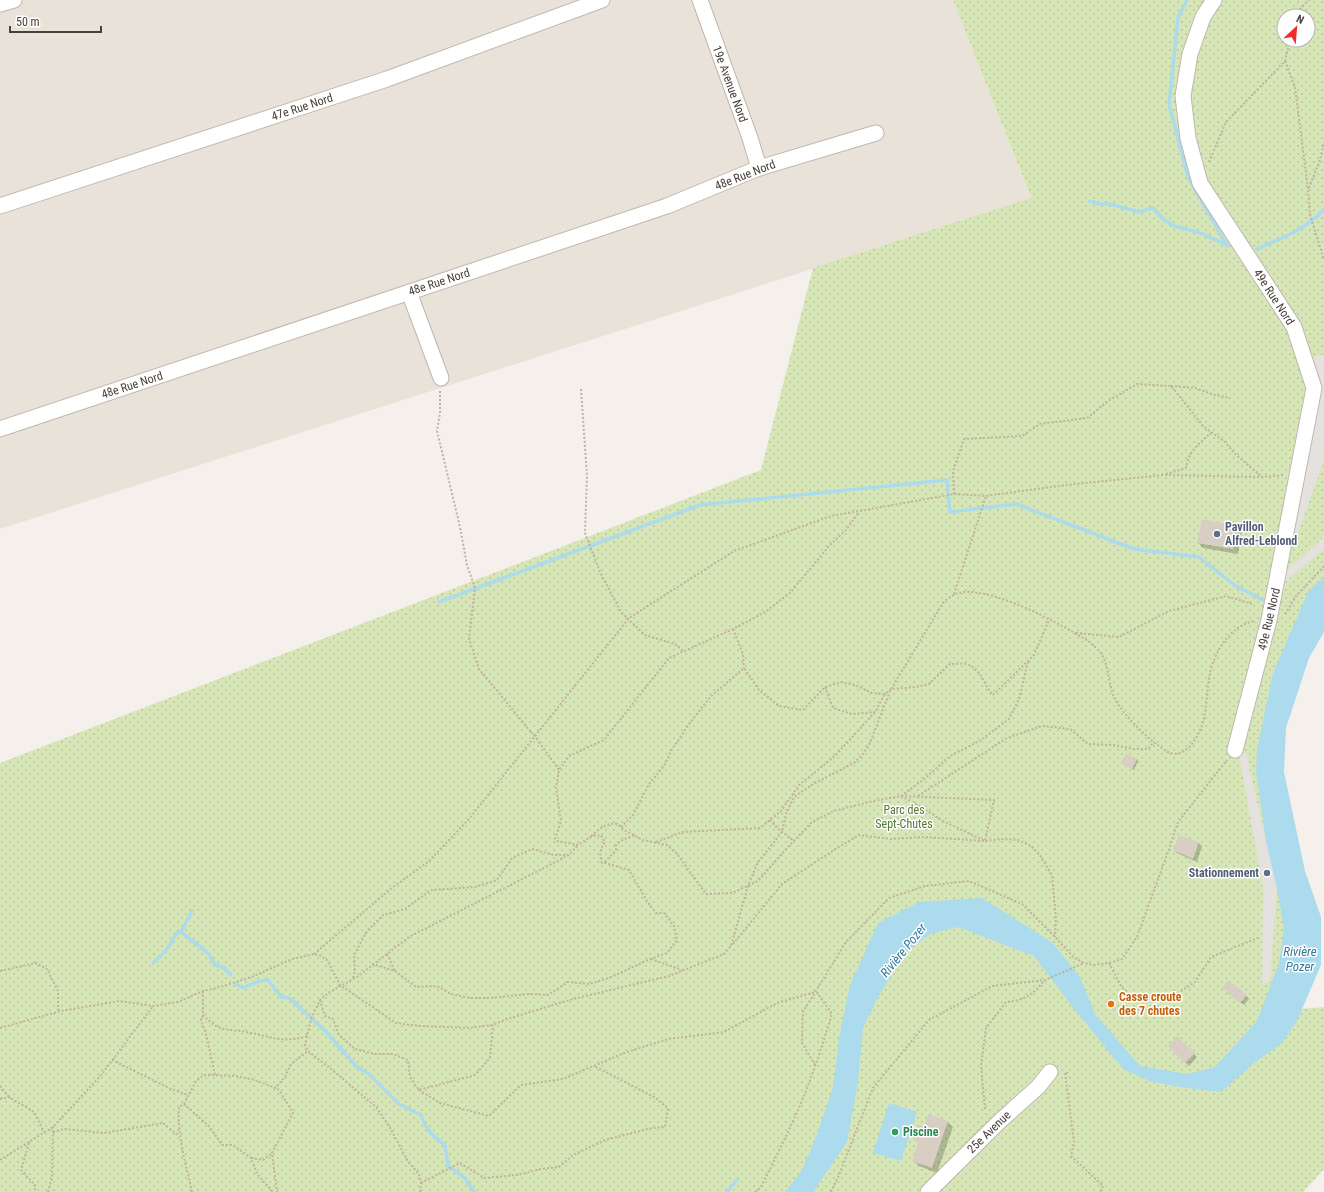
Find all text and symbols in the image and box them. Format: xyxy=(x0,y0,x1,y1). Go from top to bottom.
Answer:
scale bar xyxy=(10,8,101,34)
north arrow xyxy=(1276,8,1316,48)
text: N xyxy=(1294,12,1306,27)
text: 50 m xyxy=(16,15,40,29)
street label: 19e Avenue Nord xyxy=(710,44,750,124)
street label: 47e Rue Nord xyxy=(270,90,335,124)
street label: 48e Rue Nord xyxy=(713,157,777,193)
street label: 48e Rue Nord xyxy=(407,265,472,299)
street label: 49e Rue Nord xyxy=(1251,266,1297,328)
street label: 48e Rue Nord xyxy=(100,368,165,402)
place label: Pavillon Alfred-Leblond xyxy=(1225,520,1297,548)
marker: Pavillon Alfred-Leblond xyxy=(1212,529,1222,539)
street label: 49e Rue Nord xyxy=(1255,586,1283,652)
park label: Parc des Sept-Chutes xyxy=(875,803,933,831)
place label: Stationnement xyxy=(1189,866,1259,880)
marker: Stationnement xyxy=(1262,868,1272,878)
water label: Rivière Pozer xyxy=(877,920,930,980)
water label: Rivière Pozer xyxy=(1283,944,1317,974)
place label: Casse croute des 7 chutes xyxy=(1119,990,1182,1018)
marker: Casse croute des 7 chutes xyxy=(1106,999,1116,1009)
street label: 25e Avenue xyxy=(964,1108,1014,1156)
place label: Piscine xyxy=(903,1125,939,1139)
marker: Piscine xyxy=(890,1127,900,1137)

